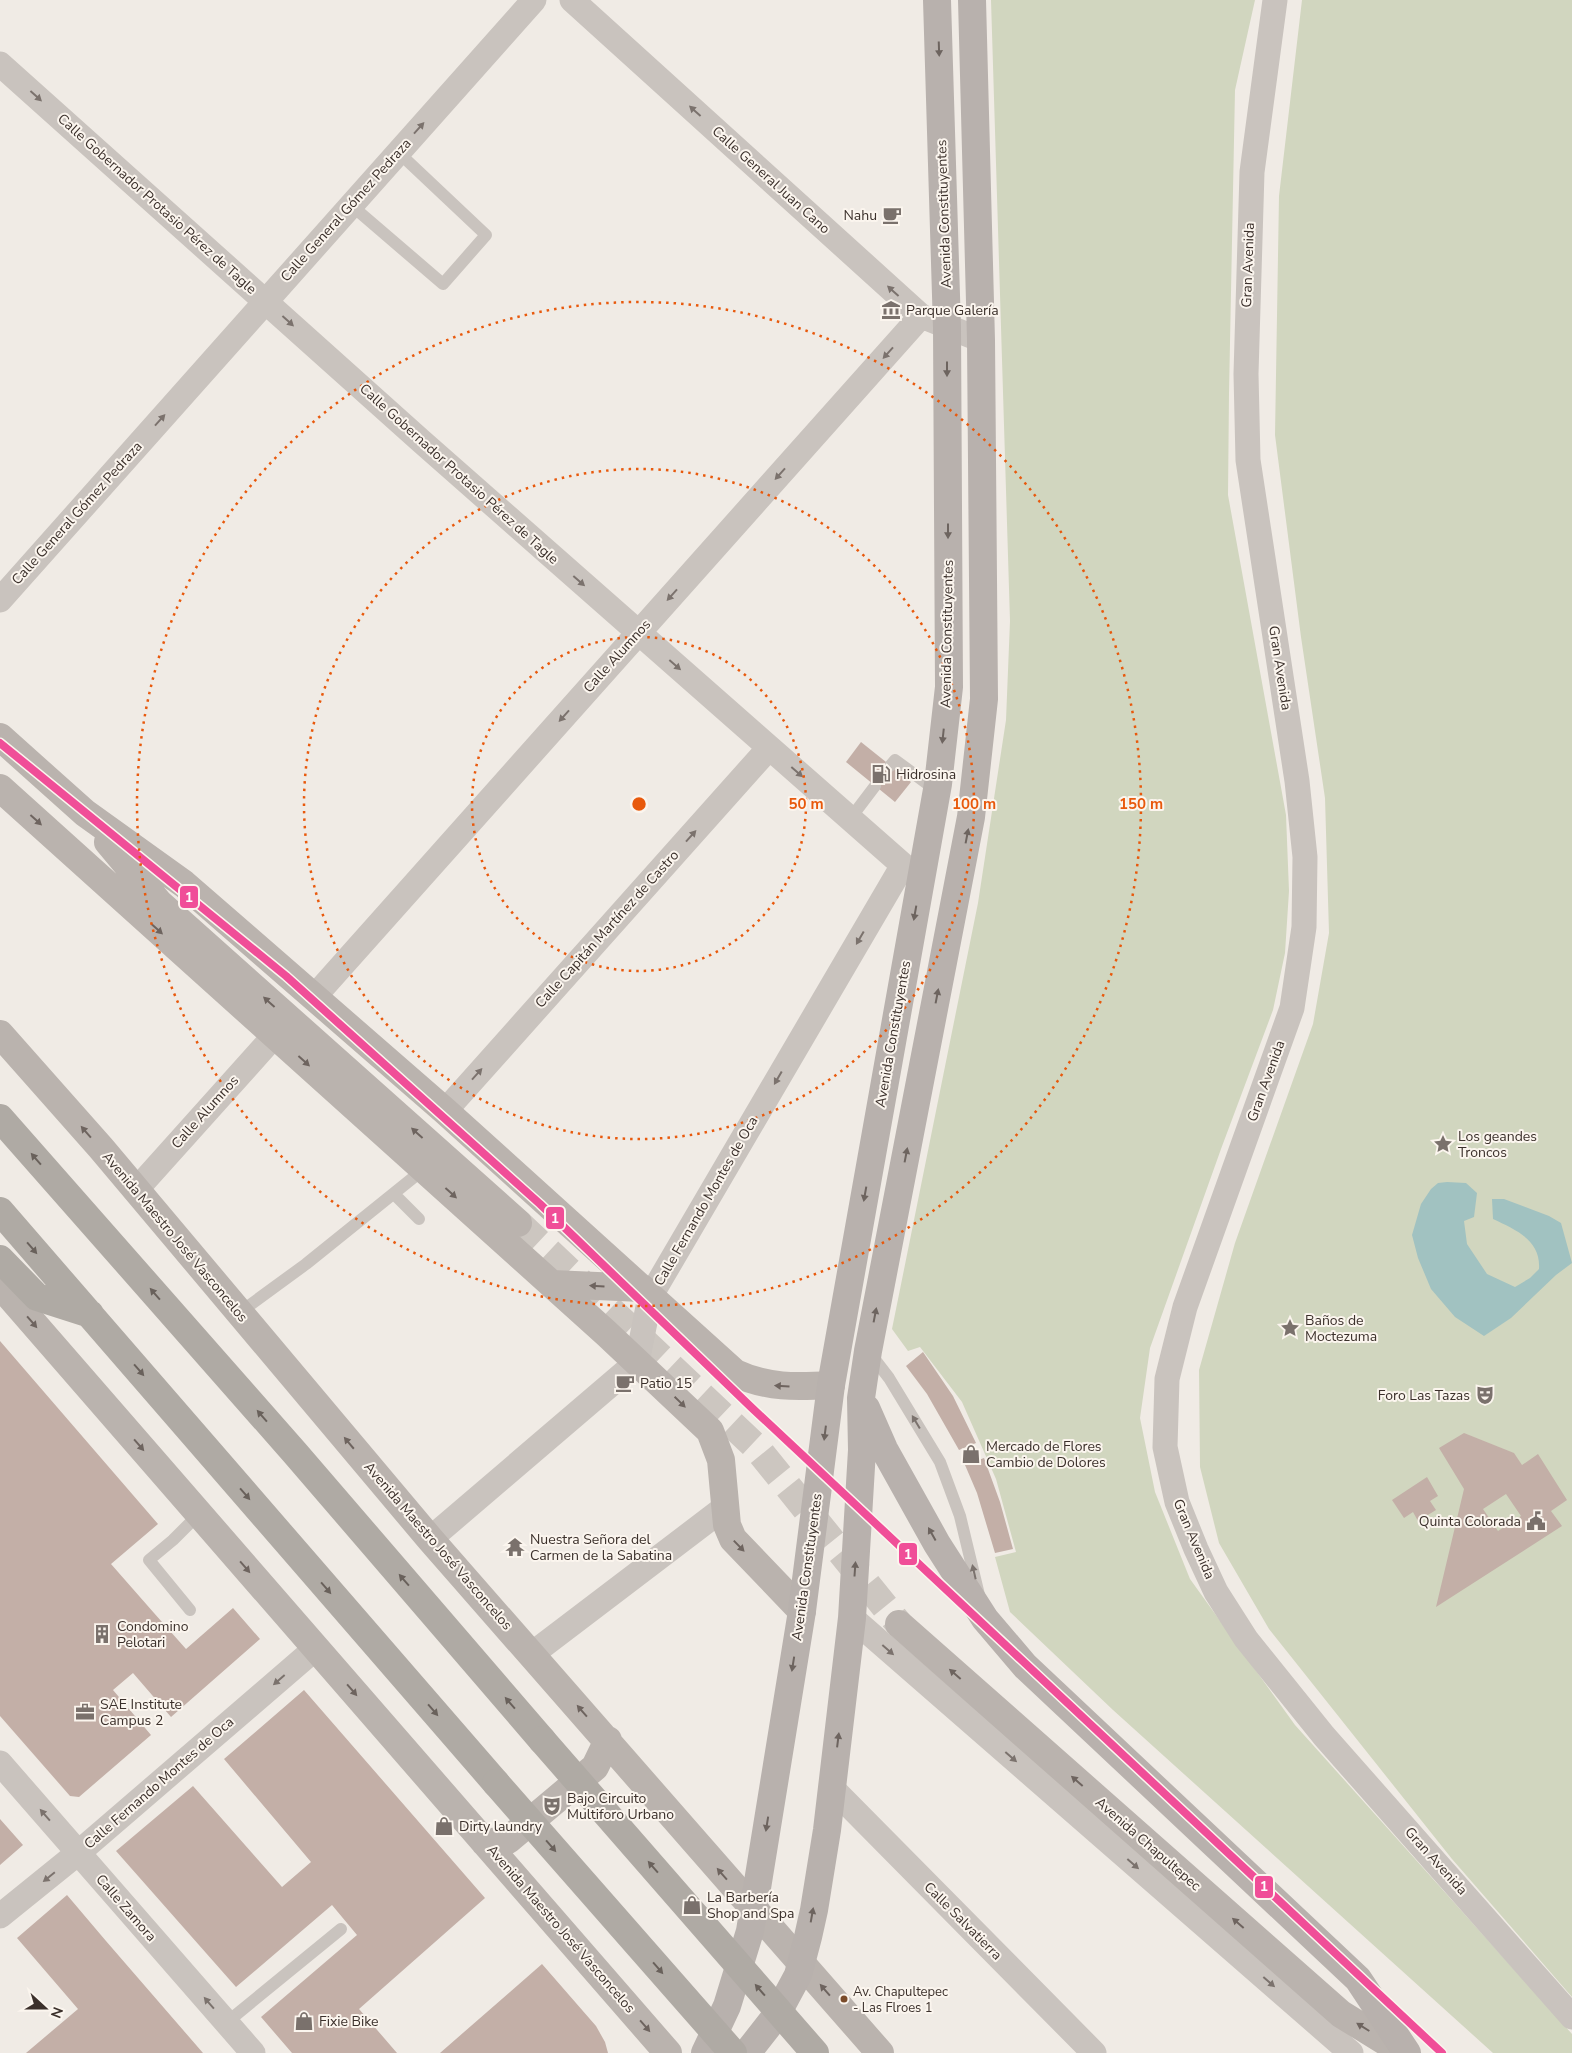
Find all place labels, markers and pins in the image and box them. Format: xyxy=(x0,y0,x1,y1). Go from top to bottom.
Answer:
cafe icon: Nahu xyxy=(881,204,903,226)
place label: Nahu xyxy=(843,206,877,225)
museum icon: Parque Galería xyxy=(880,299,902,321)
place label: Parque Galería xyxy=(906,301,999,320)
fuel station icon: Hidrosina xyxy=(870,763,892,785)
place label: Hidrosina xyxy=(896,765,956,784)
centre of rings xyxy=(630,795,648,813)
place label: Los geandes Troncos xyxy=(1458,1127,1537,1162)
place icon: Los geandes Troncos xyxy=(1432,1133,1454,1155)
place label: Baños de Moctezuma xyxy=(1305,1311,1377,1346)
place icon: Baños de Moctezuma xyxy=(1279,1317,1301,1339)
cafe icon: Patio 15 xyxy=(614,1372,636,1394)
place label: Patio 15 xyxy=(640,1374,692,1393)
theatre icon: Foro Las Tazas xyxy=(1474,1384,1496,1406)
place label: Foro Las Tazas xyxy=(1378,1386,1470,1405)
place label: Mercado de Flores Cambio de Dolores xyxy=(986,1437,1106,1472)
shop icon: Mercado de Flores Cambio de Dolores xyxy=(960,1443,982,1465)
public building icon: Quinta Colorada xyxy=(1525,1510,1547,1532)
place label: Quinta Colorada xyxy=(1419,1512,1521,1531)
place label: Nuestra Señora del Carmen de la Sabatina xyxy=(530,1530,672,1565)
temple icon: Nuestra Señora del Carmen de la Sabatina xyxy=(504,1536,526,1558)
place label: Condomino Pelotari xyxy=(117,1617,189,1652)
building icon: Condomino Pelotari xyxy=(91,1623,113,1645)
place label: SAE Institute Campus 2 xyxy=(100,1695,182,1730)
office icon: SAE Institute Campus 2 xyxy=(74,1701,96,1723)
place label: Bajo Circuito Multiforo Urbano xyxy=(567,1789,674,1824)
theatre icon: Bajo Circuito Multiforo Urbano xyxy=(541,1795,563,1817)
shop icon: Dirty laundry xyxy=(433,1815,455,1837)
place label: Dirty laundry xyxy=(459,1817,543,1836)
place label: La Barbería Shop and Spa xyxy=(707,1888,794,1923)
shop icon: La Barbería Shop and Spa xyxy=(681,1894,703,1916)
place label: Av. Chapultepec - Las Flroes 1 xyxy=(853,1983,948,2017)
marker: Av. Chapultepec - Las Flroes 1 xyxy=(839,1994,849,2004)
shop icon: Fixie Bike xyxy=(293,2010,315,2032)
place label: Fixie Bike xyxy=(319,2012,379,2031)

